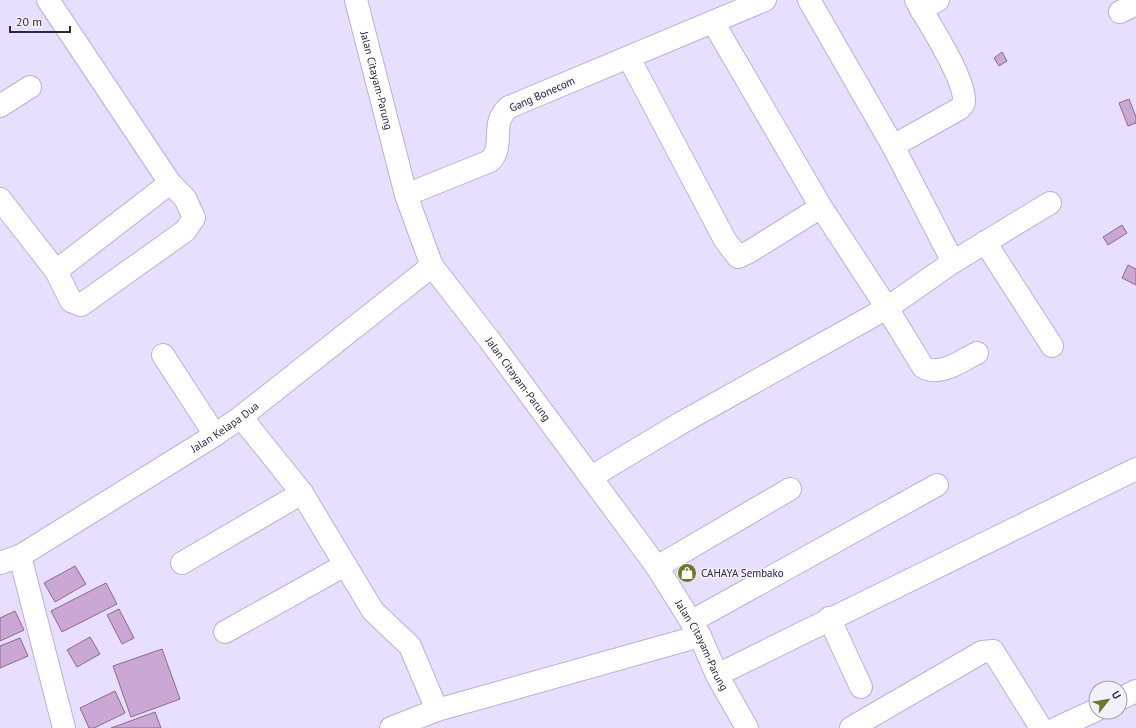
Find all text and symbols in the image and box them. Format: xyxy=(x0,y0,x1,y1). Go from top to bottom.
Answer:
scale bar xyxy=(10,8,70,34)
text: 20 m xyxy=(16,14,42,29)
street label: Jalan Citayam-Parung xyxy=(357,29,396,131)
street label: Gang Bonecom xyxy=(507,73,577,115)
street label: Jalan Citayam-Parung xyxy=(482,333,554,424)
street label: Jalan Kelapa Dua xyxy=(187,399,261,456)
shop icon: CAHAYA Sembako xyxy=(676,562,698,584)
place label: CAHAYA Sembako xyxy=(701,566,784,580)
street label: Jalan Citayam-Parung xyxy=(672,596,732,693)
north arrow xyxy=(1088,680,1128,720)
text: U xyxy=(1109,688,1124,701)

